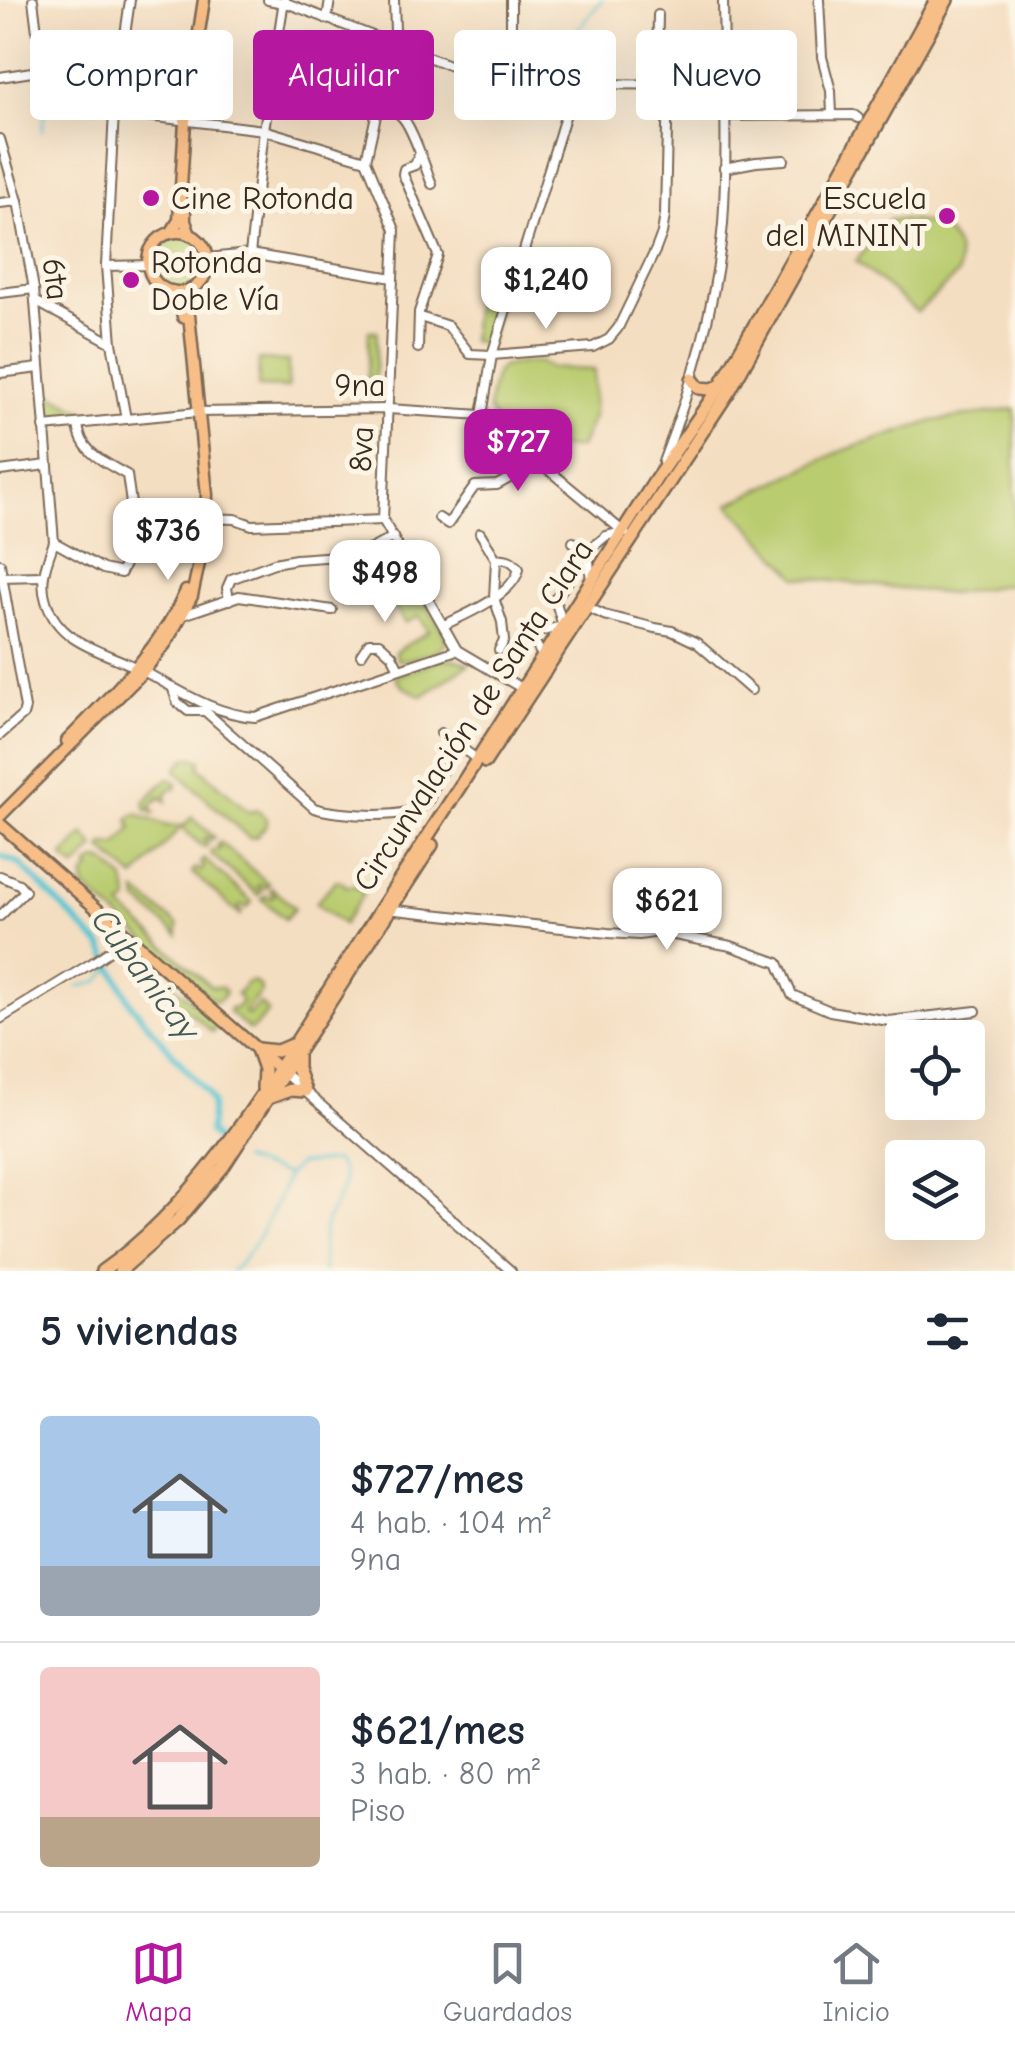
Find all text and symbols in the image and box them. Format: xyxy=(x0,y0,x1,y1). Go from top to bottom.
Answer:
chip: Comprar xyxy=(30,30,233,120)
chip: Alquilar xyxy=(253,30,434,120)
chip: Filtros xyxy=(454,30,616,120)
chip: Nuevo xyxy=(636,30,797,120)
place label: Cine Rotonda xyxy=(171,180,354,217)
place label: Escuela del MININT xyxy=(766,180,927,254)
marker: Cine Rotonda xyxy=(140,187,162,209)
marker: Escuela del MININT xyxy=(936,205,958,227)
place label: Rotonda Doble Vía xyxy=(151,244,280,318)
pin: $1,240 xyxy=(465,247,627,332)
street label: 6ta xyxy=(35,256,76,302)
text: $1,240 xyxy=(503,261,589,298)
marker: Rotonda Doble Vía xyxy=(120,269,142,291)
street label: 9na xyxy=(334,367,386,404)
pin: $727 xyxy=(459,409,577,494)
text: $727 xyxy=(486,423,550,460)
street label: 8va xyxy=(342,425,381,473)
pin: $736 xyxy=(109,498,227,583)
text: $736 xyxy=(135,512,201,549)
street label: Circunvalación de Santa Clara xyxy=(346,533,601,898)
pin: $498 xyxy=(326,540,444,625)
text: $498 xyxy=(351,554,419,591)
pin: $621 xyxy=(608,868,726,953)
text: $621 xyxy=(635,882,699,919)
water label: Cubanicay xyxy=(83,900,210,1050)
map controls xyxy=(885,1020,985,1240)
button: locate xyxy=(885,1020,985,1120)
button: layers xyxy=(885,1140,985,1240)
icon: filters xyxy=(920,1304,975,1359)
text: 5 viviendas xyxy=(40,1307,238,1356)
text: $727/mes xyxy=(350,1455,524,1504)
icon: home xyxy=(120,1456,240,1576)
text: 4 hab. · 104 m² xyxy=(350,1504,551,1541)
text: 9na xyxy=(350,1541,401,1578)
text: $621/mes xyxy=(350,1706,525,1755)
icon: home xyxy=(120,1707,240,1827)
text: 3 hab. · 80 m² xyxy=(350,1755,540,1792)
text: Piso xyxy=(350,1792,405,1829)
tab: Mapa xyxy=(125,1936,192,2028)
tab: Guardados xyxy=(443,1936,572,2028)
tab: Inicio xyxy=(822,1936,890,2028)

